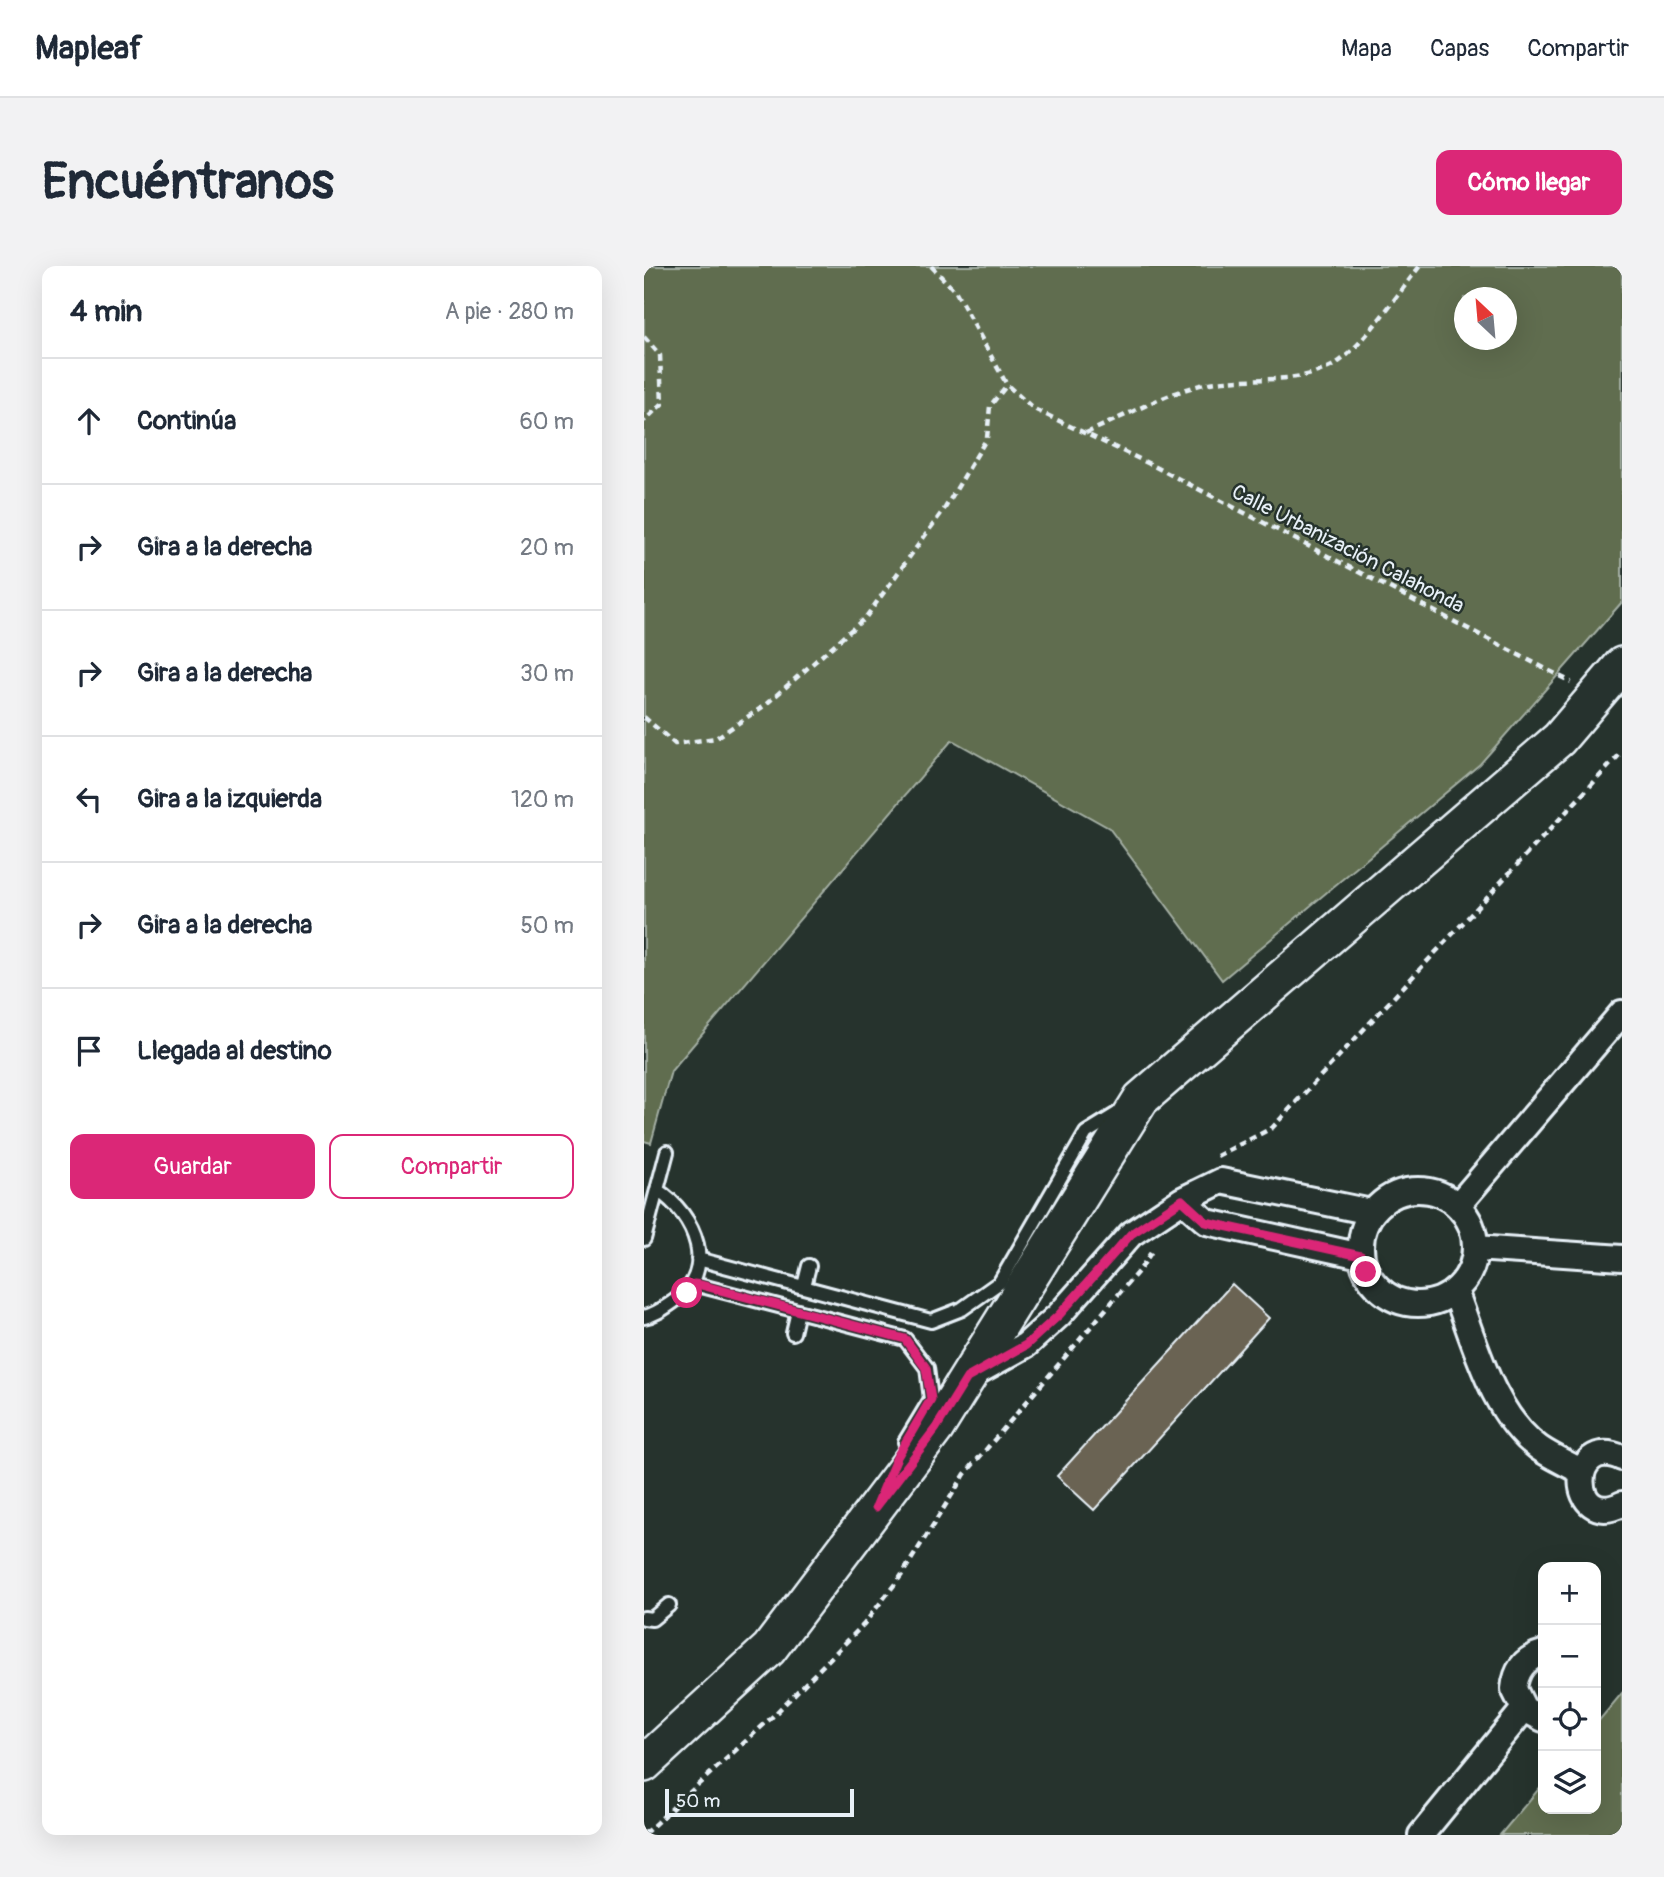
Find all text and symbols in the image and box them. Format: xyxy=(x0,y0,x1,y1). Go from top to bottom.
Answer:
text: Mapleaf xyxy=(35,28,143,69)
text: Mapa xyxy=(1341,34,1392,63)
text: Capas xyxy=(1430,34,1489,63)
text: Compartir xyxy=(1527,34,1629,63)
button: Cómo llegar xyxy=(1436,150,1622,215)
text: Encuéntranos xyxy=(42,152,334,213)
north arrow xyxy=(1454,287,1517,350)
text: 4 min xyxy=(70,293,143,330)
text: A pie · 280 m xyxy=(445,297,574,326)
icon: ahead xyxy=(70,402,108,440)
text: Continúa xyxy=(137,405,236,437)
text: 60 m xyxy=(519,407,574,436)
street label: Calle Urbanización Calahonda xyxy=(1227,479,1469,619)
icon: right xyxy=(70,528,108,566)
text: Gira a la derecha xyxy=(137,531,312,563)
text: 20 m xyxy=(520,533,574,562)
icon: right xyxy=(70,654,108,692)
text: Gira a la derecha xyxy=(137,657,312,689)
text: 30 m xyxy=(520,659,574,688)
icon: left xyxy=(70,780,108,818)
text: Gira a la izquierda xyxy=(137,783,322,815)
text: 120 m xyxy=(511,785,574,814)
icon: right xyxy=(70,906,108,944)
text: Gira a la derecha xyxy=(137,909,312,941)
text: 50 m xyxy=(520,911,574,940)
icon: arrive xyxy=(70,1032,108,1070)
text: Llegada al destino xyxy=(137,1035,332,1067)
button: Guardar xyxy=(70,1134,315,1199)
button: Compartir xyxy=(329,1134,574,1199)
route end xyxy=(1350,1256,1381,1287)
route start xyxy=(671,1277,702,1308)
map controls xyxy=(1538,1562,1601,1814)
button: + xyxy=(1538,1562,1601,1625)
button: − xyxy=(1538,1625,1601,1688)
button: locate xyxy=(1538,1688,1601,1751)
button: layers xyxy=(1538,1751,1601,1814)
scale bar xyxy=(665,1786,854,1818)
text: 50 m xyxy=(676,1789,720,1813)

